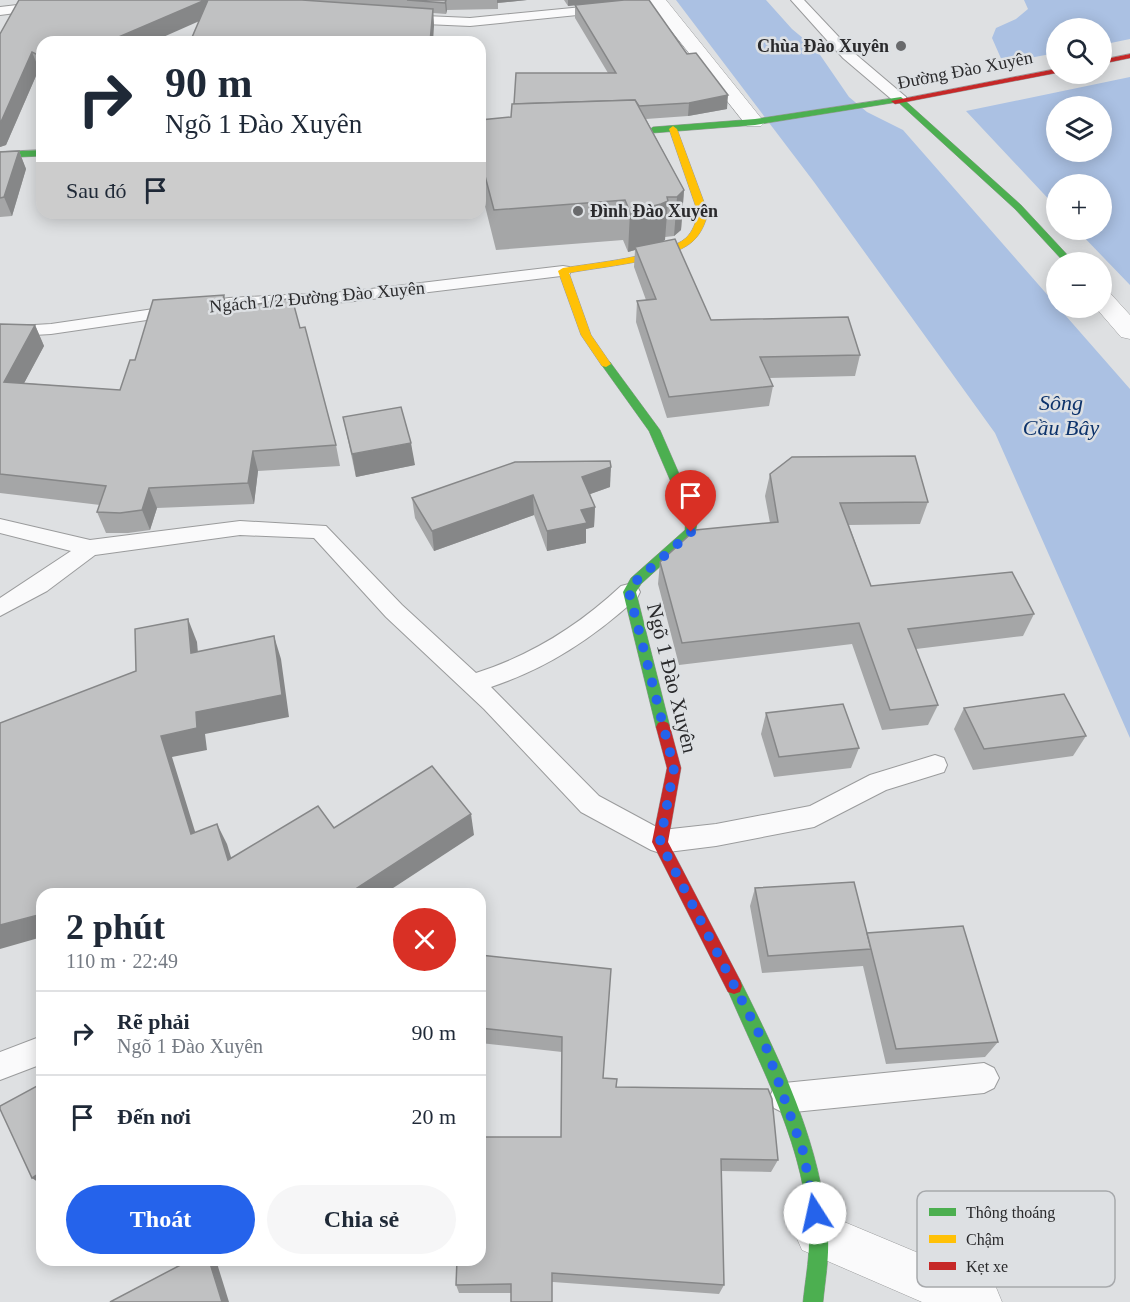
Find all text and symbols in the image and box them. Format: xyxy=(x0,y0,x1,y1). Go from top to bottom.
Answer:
map controls xyxy=(1046,18,1112,318)
button: search xyxy=(1046,18,1112,84)
place label: Chùa Đào Xuyên xyxy=(757,36,889,56)
marker: Chùa Đào Xuyên xyxy=(894,39,908,53)
street label: Đường Đào Xuyên xyxy=(896,47,1034,93)
icon: right xyxy=(66,60,144,138)
text: 90 m xyxy=(165,60,253,106)
button: layers xyxy=(1046,96,1112,162)
text: Ngõ 1 Đào Xuyên xyxy=(165,109,362,139)
icon: arrive xyxy=(139,174,172,207)
button: + xyxy=(1046,174,1112,240)
text: Sau đó xyxy=(66,178,127,203)
place label: Đình Đào Xuyên xyxy=(590,201,718,221)
marker: Đình Đào Xuyên xyxy=(571,204,585,218)
button: − xyxy=(1046,252,1112,318)
street label: Ngách 1/2 Đường Đào Xuyên xyxy=(208,278,426,316)
water label: Sông Cầu Bây xyxy=(1023,390,1099,440)
pin xyxy=(665,470,716,532)
icon: arrive xyxy=(674,479,707,512)
street label: Ngõ 1 Đào Xuyên xyxy=(642,601,702,756)
text: 2 phút xyxy=(66,907,165,947)
button: close xyxy=(393,908,456,971)
text: 110 m · 22:49 xyxy=(66,950,178,972)
text: Rẽ phải xyxy=(117,1009,190,1034)
icon: right xyxy=(66,1017,99,1050)
text: 90 m xyxy=(411,1020,456,1045)
text: Ngõ 1 Đào Xuyên xyxy=(117,1035,263,1057)
icon: arrive xyxy=(66,1101,99,1134)
text: Đến nơi xyxy=(117,1104,191,1129)
text: 20 m xyxy=(411,1104,456,1129)
position arrow xyxy=(783,1181,847,1245)
button: Thoát xyxy=(66,1185,255,1254)
button: Chia sẻ xyxy=(267,1185,456,1254)
legend xyxy=(917,1191,1115,1287)
text: Thông thoáng xyxy=(966,1204,1055,1222)
text: Chậm xyxy=(966,1231,1005,1248)
text: Kẹt xe xyxy=(966,1258,1008,1275)

